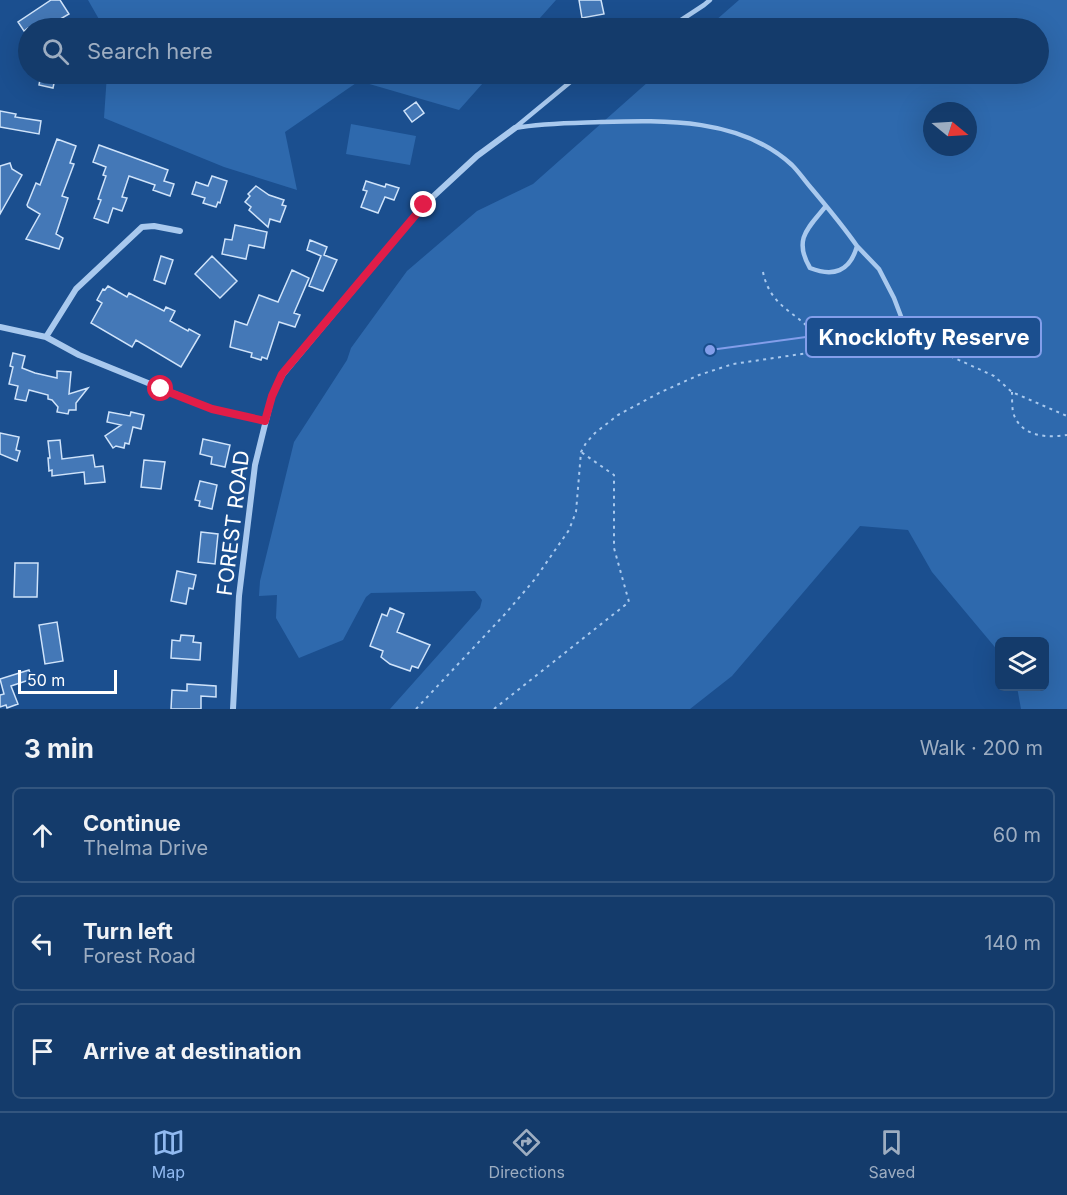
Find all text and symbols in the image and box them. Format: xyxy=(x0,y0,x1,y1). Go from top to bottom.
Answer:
search box xyxy=(18,18,1049,84)
icon: search xyxy=(39,35,72,68)
text: Search here xyxy=(87,38,213,64)
north arrow xyxy=(923,102,977,156)
route end xyxy=(410,191,436,217)
callout: Knocklofty Reserve xyxy=(806,317,1041,357)
text: Knocklofty Reserve xyxy=(819,324,1029,350)
route start xyxy=(147,375,173,401)
street label: FOREST ROAD xyxy=(212,449,254,597)
map controls xyxy=(995,637,1049,691)
button: layers xyxy=(995,637,1049,691)
scale bar xyxy=(18,667,117,694)
text: 50 m xyxy=(27,670,65,690)
text: 3 min xyxy=(24,733,94,764)
text: Walk · 200 m xyxy=(920,736,1043,760)
text: Continue xyxy=(83,810,181,836)
icon: ahead xyxy=(26,819,59,852)
text: 60 m xyxy=(993,823,1041,847)
text: Thelma Drive xyxy=(83,836,208,860)
text: Turn left xyxy=(83,918,173,944)
icon: left xyxy=(26,927,59,960)
text: 140 m xyxy=(984,931,1041,955)
text: Forest Road xyxy=(83,944,196,968)
icon: arrive xyxy=(26,1035,59,1068)
text: Arrive at destination xyxy=(83,1038,302,1064)
tab: Map xyxy=(152,1126,185,1182)
tab: Directions xyxy=(489,1126,565,1182)
tab: Saved xyxy=(868,1126,915,1182)

